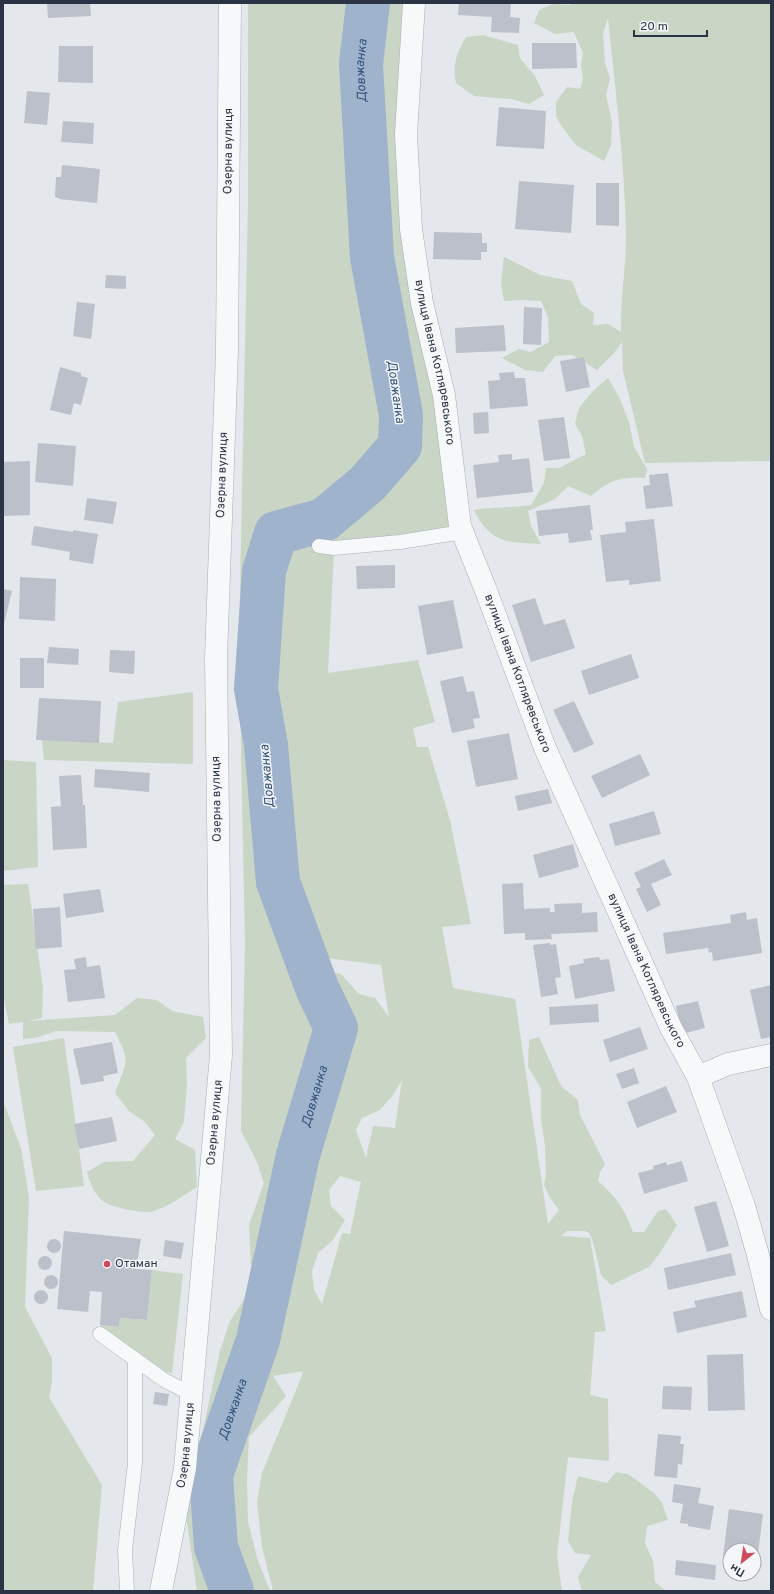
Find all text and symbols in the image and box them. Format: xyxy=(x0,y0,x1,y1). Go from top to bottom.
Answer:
scale bar xyxy=(634,12,707,38)
text: 20 m xyxy=(640,19,668,35)
water label: Довжанка xyxy=(353,38,372,103)
street label: Озерна вулиця xyxy=(220,108,237,194)
street label: вулиця Івана Котляревського xyxy=(411,279,458,446)
water label: Довжанка xyxy=(383,360,407,425)
street label: Озерна вулиця xyxy=(213,432,232,518)
street label: вулиця Івана Котляревського xyxy=(480,592,554,756)
water label: Довжанка xyxy=(257,744,279,808)
street label: Озерна вулиця xyxy=(208,756,226,842)
street label: вулиця Івана Котляревського xyxy=(603,891,689,1051)
water label: Довжанка xyxy=(299,1064,332,1129)
street label: Озерна вулиця xyxy=(203,1079,227,1166)
place label: Отаман xyxy=(115,1256,158,1272)
marker: Отаман xyxy=(102,1259,112,1269)
water label: Довжанка xyxy=(216,1377,252,1442)
street label: Озерна вулиця xyxy=(173,1402,199,1490)
north arrow xyxy=(722,1542,762,1582)
text: Пн xyxy=(728,1560,747,1580)

